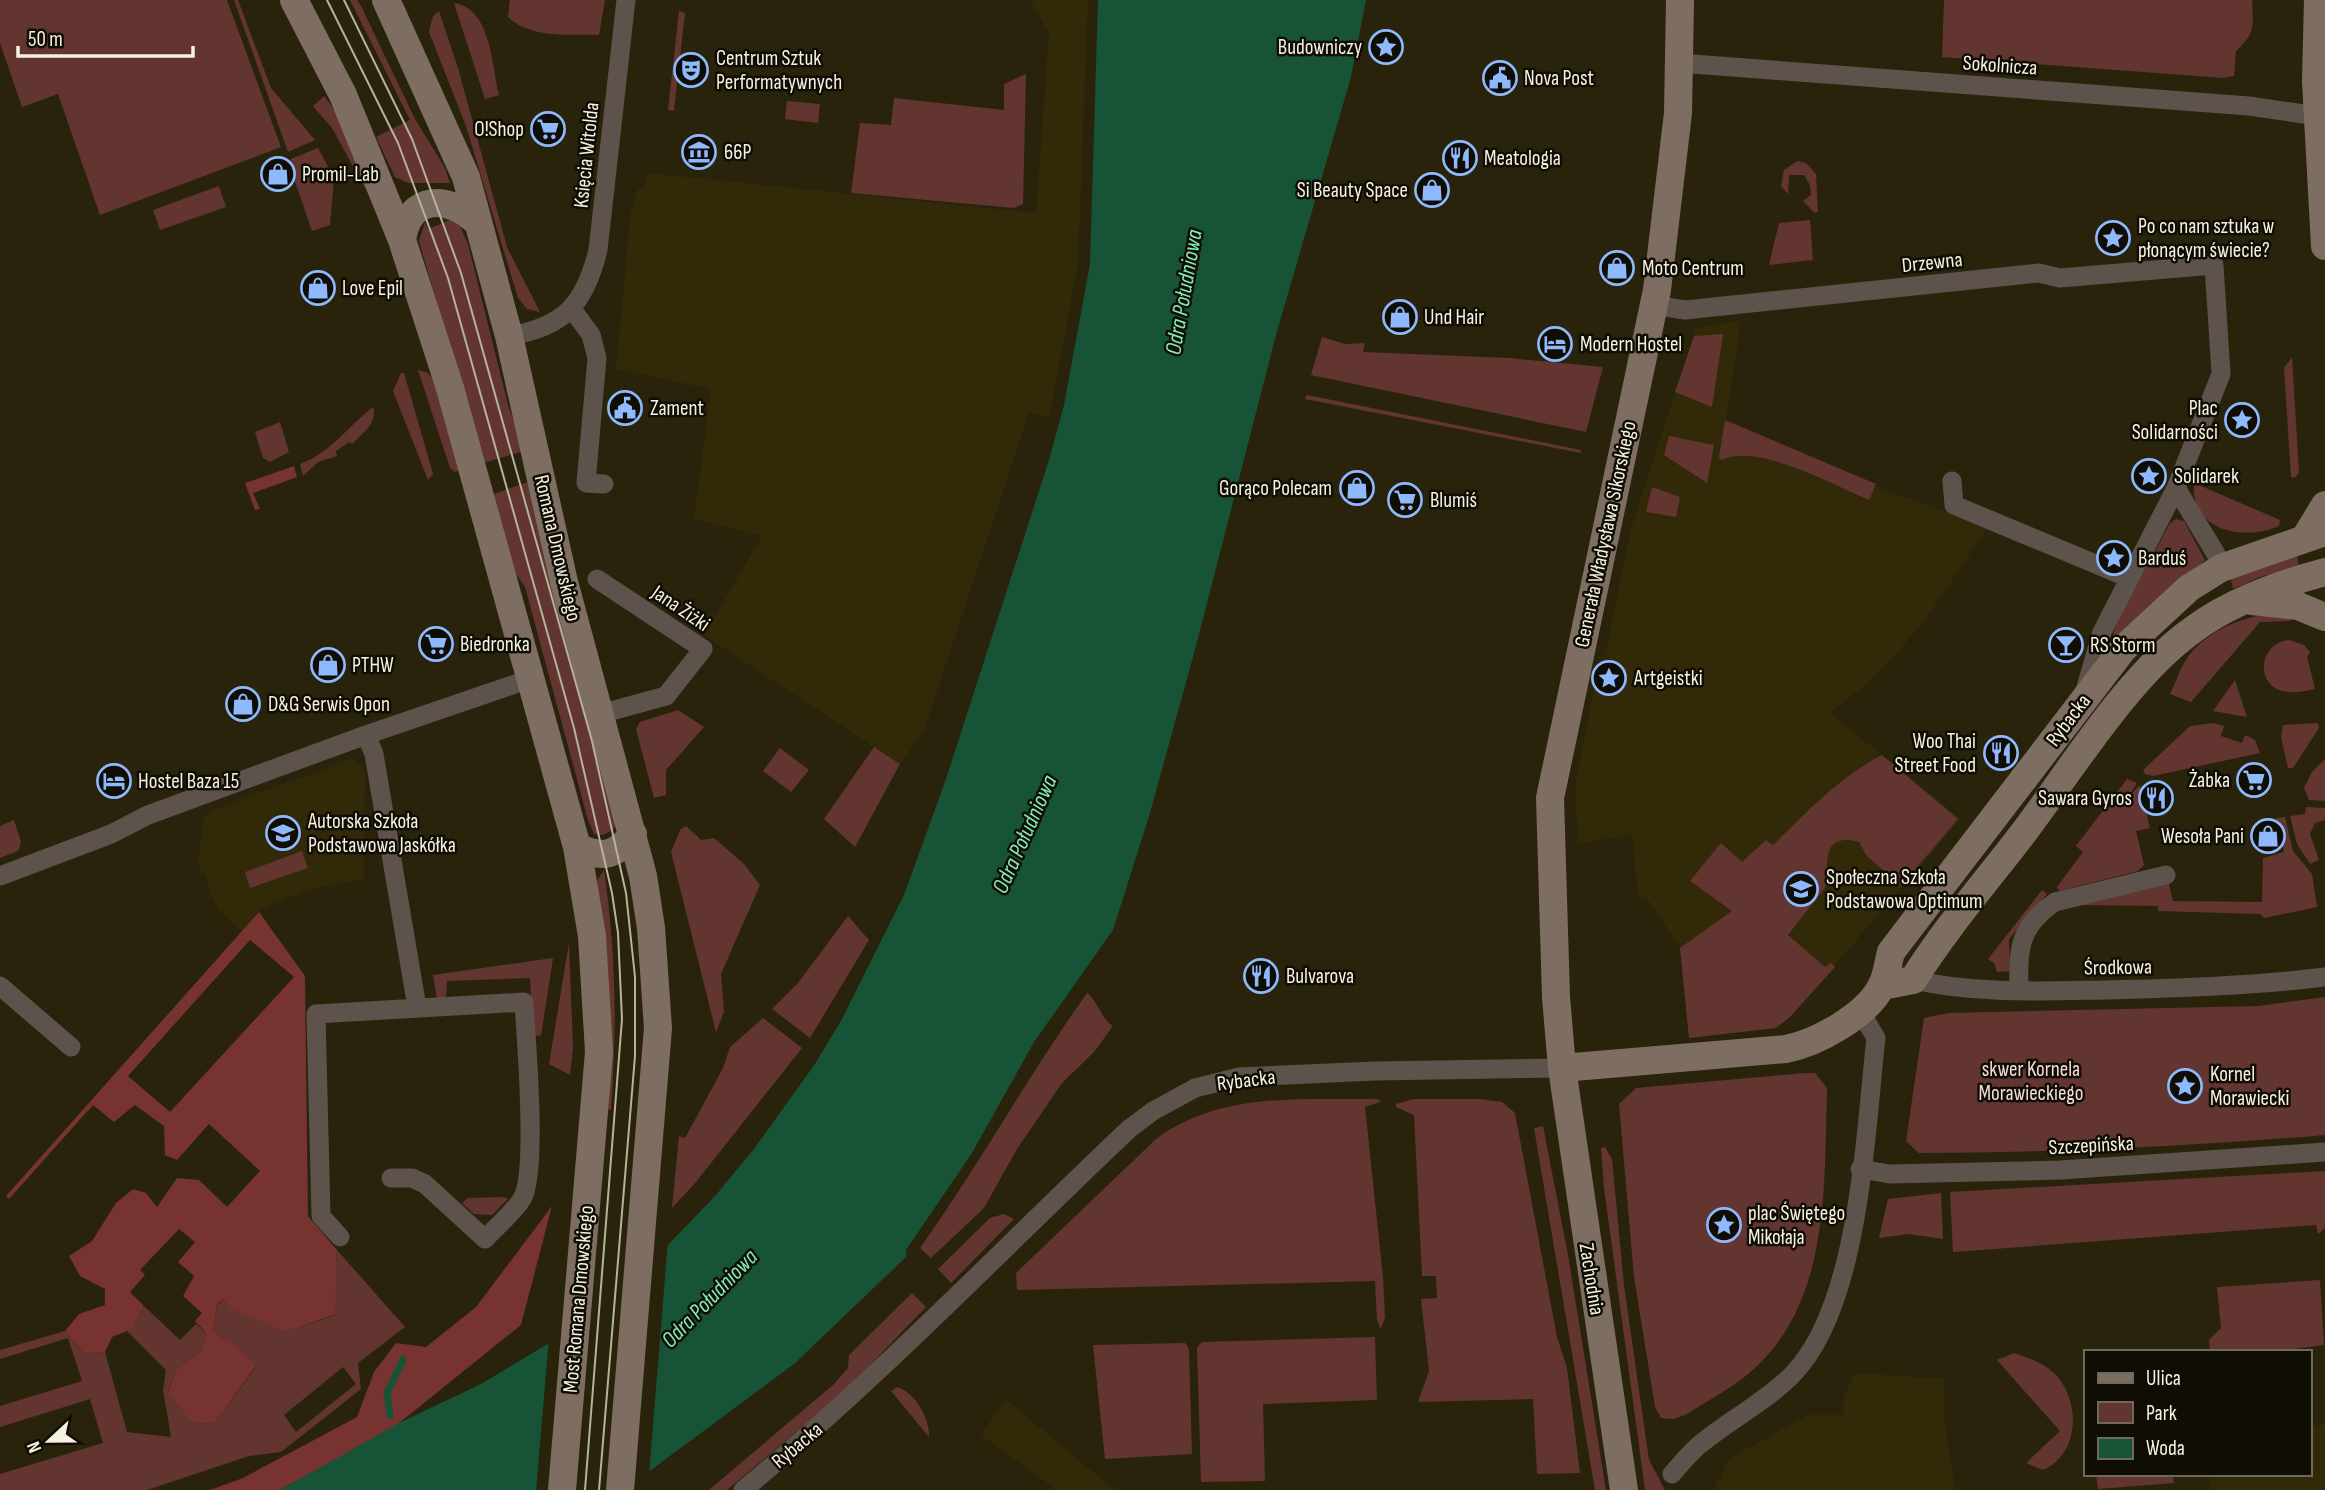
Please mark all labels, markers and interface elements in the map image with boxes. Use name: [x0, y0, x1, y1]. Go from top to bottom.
scale bar: [18, 14, 192, 58]
text: 50 m: [28, 27, 63, 52]
place icon: Budowniczy: [1367, 28, 1405, 66]
place label: Budowniczy: [1278, 35, 1362, 60]
place label: Centrum Sztuk Performatywnych: [716, 46, 842, 95]
street label: Sokolnicza: [1962, 50, 2038, 81]
theatre icon: Centrum Sztuk Performatywnych: [672, 51, 710, 89]
public building icon: Nova Post: [1481, 59, 1519, 97]
place label: Nova Post: [1524, 66, 1594, 91]
street label: Księcia Witolda: [569, 101, 604, 209]
supermarket icon: O!Shop: [529, 110, 567, 148]
place label: O!Shop: [474, 117, 524, 142]
museum icon: 66P: [680, 133, 718, 171]
restaurant icon: Meatologia: [1441, 139, 1479, 177]
place label: 66P: [724, 140, 751, 165]
place label: Meatologia: [1484, 146, 1561, 171]
shop icon: Promil-Lab: [259, 155, 297, 193]
place label: Promil-Lab: [302, 162, 379, 187]
shop icon: Si Beauty Space: [1413, 171, 1451, 209]
place label: Si Beauty Space: [1297, 178, 1408, 203]
place label: Po co nam sztuka w płonącym świecie?: [2138, 214, 2275, 263]
place icon: Po co nam sztuka w płonącym świecie?: [2094, 219, 2132, 257]
water label: Odra Południowa: [1159, 227, 1209, 357]
street label: Drzewna: [1900, 247, 1964, 278]
shop icon: Moto Centrum: [1598, 249, 1636, 287]
place label: Moto Centrum: [1642, 256, 1744, 281]
shop icon: Love Epil: [299, 269, 337, 307]
place label: Love Epil: [342, 276, 403, 301]
shop icon: Und Hair: [1381, 298, 1419, 336]
place label: Und Hair: [1424, 305, 1484, 330]
hotel icon: Modern Hostel: [1536, 325, 1574, 363]
place label: Modern Hostel: [1580, 332, 1682, 357]
public building icon: Zament: [606, 389, 644, 427]
place label: Zament: [650, 396, 704, 421]
place label: Plac Solidarności: [2132, 396, 2218, 445]
place icon: Plac Solidarności: [2223, 401, 2261, 439]
street label: Generała Władysława Sikorskiego: [1569, 419, 1642, 649]
place icon: Solidarek: [2130, 457, 2168, 495]
place label: Solidarek: [2174, 464, 2239, 489]
shop icon: Gorąco Polecam: [1338, 469, 1376, 507]
street label: Romana Dmowskiego: [529, 473, 586, 624]
place label: Gorąco Polecam: [1219, 476, 1332, 501]
supermarket icon: Blumiś: [1386, 481, 1424, 519]
place label: Blumiś: [1430, 488, 1477, 513]
place icon: Barduś: [2095, 539, 2133, 577]
place label: Barduś: [2138, 546, 2186, 571]
street label: Jana Żiżki: [646, 579, 715, 637]
supermarket icon: Biedronka: [417, 625, 455, 663]
bar icon: RS Storm: [2047, 626, 2085, 664]
place label: Biedronka: [460, 632, 530, 657]
place label: RS Storm: [2090, 633, 2156, 658]
shop icon: PTHW: [309, 646, 347, 684]
place label: PTHW: [352, 653, 394, 678]
place icon: Artgeistki: [1590, 659, 1628, 697]
place label: Artgeistki: [1633, 666, 1703, 691]
shop icon: D&G Serwis Opon: [224, 685, 262, 723]
street label: Rybacka: [2041, 689, 2096, 751]
place label: D&G Serwis Opon: [268, 692, 390, 717]
place label: Woo Thai Street Food: [1894, 729, 1976, 778]
restaurant icon: Woo Thai Street Food: [1982, 734, 2020, 772]
supermarket icon: Żabka: [2235, 761, 2273, 799]
hotel icon: Hostel Baza 15: [95, 762, 133, 800]
place label: Żabka: [2189, 768, 2230, 793]
place label: Hostel Baza 15: [138, 769, 239, 794]
water label: Odra Południowa: [986, 770, 1064, 898]
restaurant icon: Sawara Gyros: [2137, 779, 2175, 817]
place label: Sawara Gyros: [2038, 786, 2132, 811]
place label: Autorska Szkoła Podstawowa Jaskółka: [307, 809, 456, 858]
school or university icon: Autorska Szkoła Podstawowa Jaskółka: [264, 814, 302, 852]
shop icon: Wesoła Pani: [2249, 817, 2287, 855]
place label: Wesoła Pani: [2161, 824, 2244, 849]
place label: Społeczna Szkoła Podstawowa Optimum: [1826, 865, 1983, 914]
school or university icon: Społeczna Szkoła Podstawowa Optimum: [1782, 870, 1820, 908]
street label: Środkowa: [2084, 954, 2152, 981]
restaurant icon: Bulvarova: [1242, 957, 1280, 995]
place label: Bulvarova: [1286, 964, 1354, 989]
park label: skwer Kornela Morawieckiego: [1979, 1057, 2083, 1106]
place label: Kornel Morawiecki: [2210, 1062, 2289, 1111]
street label: Rybacka: [1215, 1065, 1277, 1096]
place icon: Kornel Morawiecki: [2166, 1067, 2204, 1105]
street label: Szczepińska: [2048, 1131, 2134, 1160]
place label: plac Świętego Mikołaja: [1748, 1201, 1845, 1250]
street label: Most Romana Dmowskiego: [558, 1204, 599, 1394]
place icon: plac Świętego Mikołaja: [1705, 1206, 1743, 1244]
street label: Zachodnia: [1573, 1241, 1610, 1317]
water label: Odra Południowa: [656, 1243, 764, 1354]
legend: [2084, 1350, 2311, 1476]
text: Ulica: [2146, 1366, 2181, 1391]
text: Park: [2146, 1401, 2177, 1426]
north arrow: [14, 1406, 84, 1476]
street label: Rybacka: [767, 1417, 828, 1474]
text: Woda: [2146, 1436, 2185, 1461]
text: N: [22, 1438, 47, 1456]

